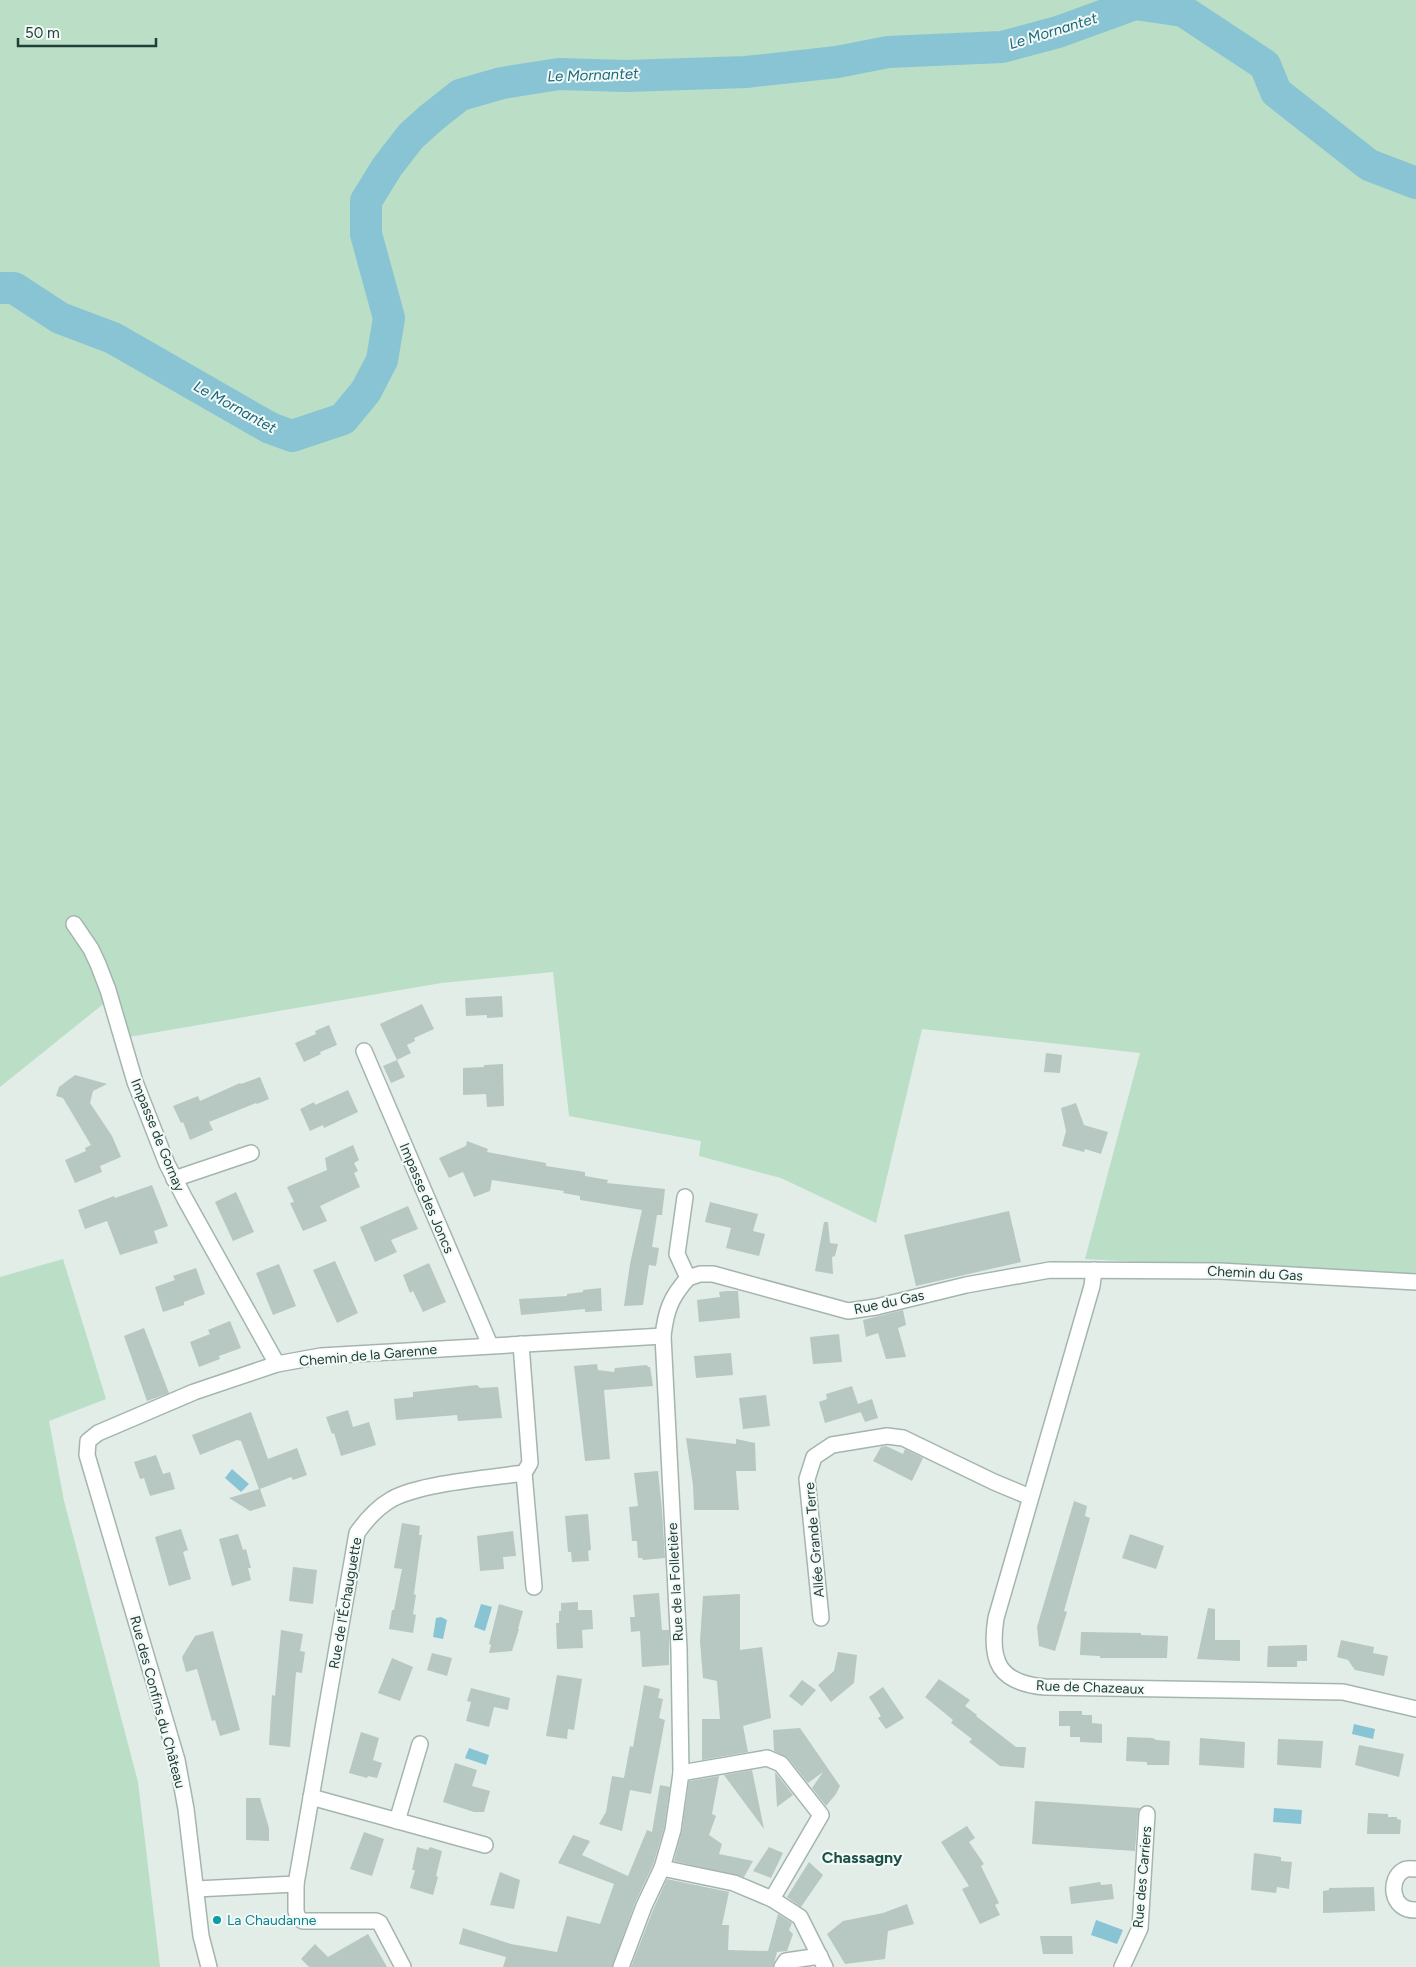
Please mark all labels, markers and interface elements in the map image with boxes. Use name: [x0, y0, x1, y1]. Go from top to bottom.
water label: Le Mornantet: [1007, 9, 1100, 53]
scale bar: [18, 15, 155, 47]
text: 50 m: [25, 24, 60, 42]
water label: Le Mornantet: [547, 64, 639, 86]
water label: Le Mornantet: [191, 377, 280, 437]
street label: Impasse de Gornay: [127, 1076, 188, 1195]
street label: Impasse des Joncs: [396, 1140, 457, 1256]
street label: Chemin du Gas: [1207, 1263, 1303, 1284]
street label: Rue du Gas: [852, 1287, 926, 1318]
street label: Chemin de la Garenne: [298, 1341, 438, 1370]
street label: Allée Grande Terre: [801, 1481, 828, 1598]
street label: Rue de la Folletière: [664, 1522, 687, 1642]
street label: Rue de l'Échauguette: [326, 1536, 366, 1670]
street label: Rue des Confins du Château: [126, 1614, 189, 1790]
street label: Rue de Chazeaux: [1036, 1677, 1145, 1698]
street label: Rue des Carriers: [1130, 1825, 1155, 1929]
district label: Chassagny: [822, 1848, 903, 1867]
place label: La Chaudanne: [227, 1912, 317, 1929]
marker: La Chaudanne: [211, 1914, 223, 1926]

